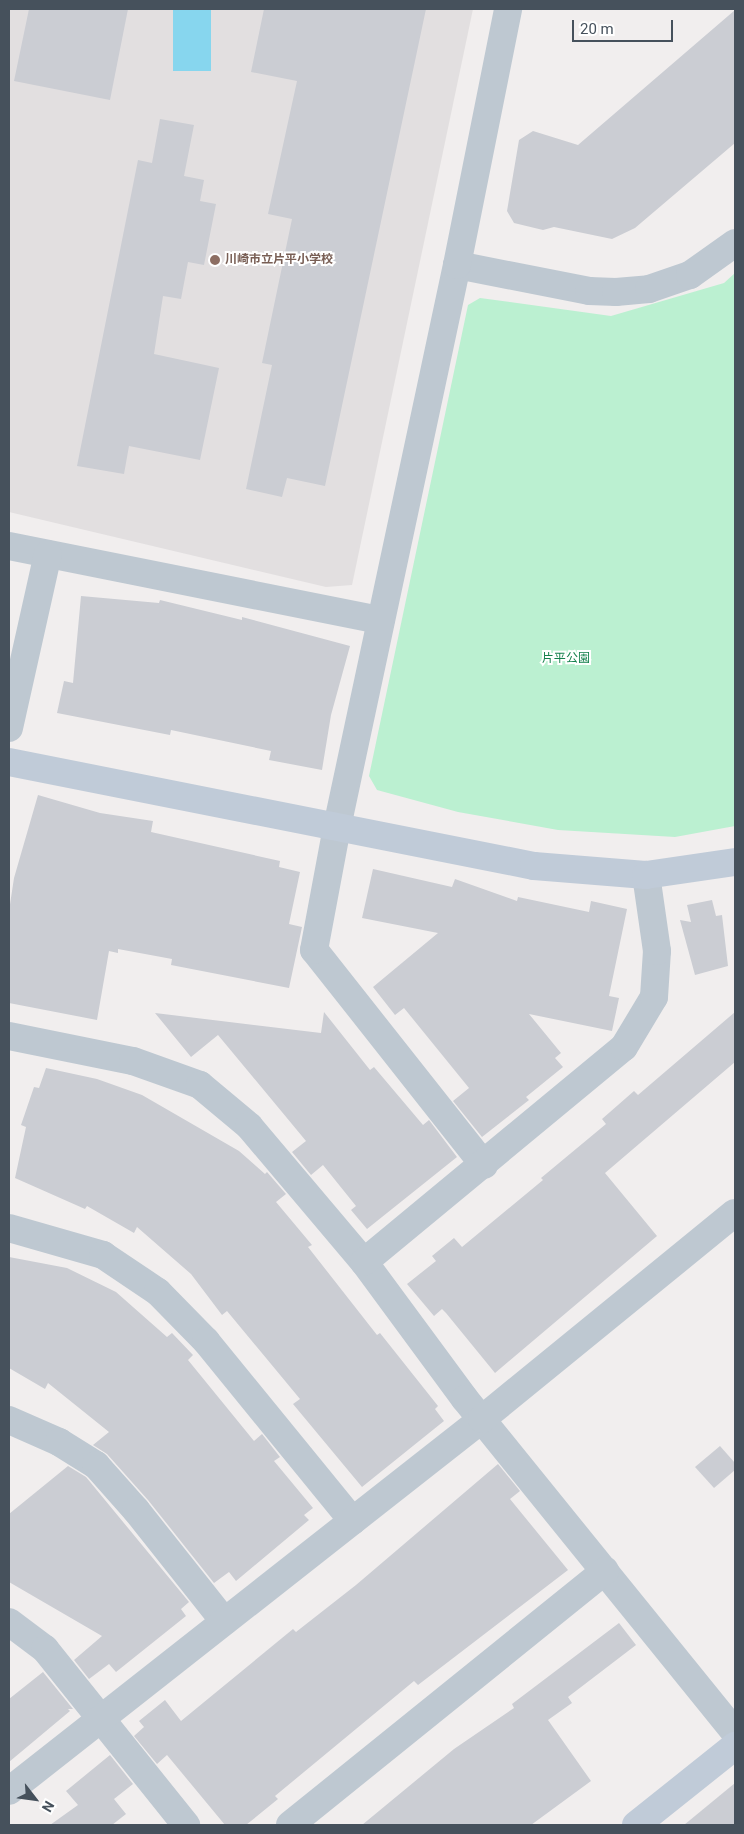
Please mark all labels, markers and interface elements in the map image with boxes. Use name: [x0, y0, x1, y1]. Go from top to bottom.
scale bar: [574, 10, 675, 42]
text: 20 m: [580, 20, 614, 38]
place label: 川崎市立片平小学校: [225, 253, 333, 267]
marker: 川崎市立片平小学校: [209, 254, 221, 266]
park label: 片平公園: [542, 652, 590, 666]
north arrow: [10, 1774, 60, 1824]
text: N: [39, 1798, 57, 1815]

